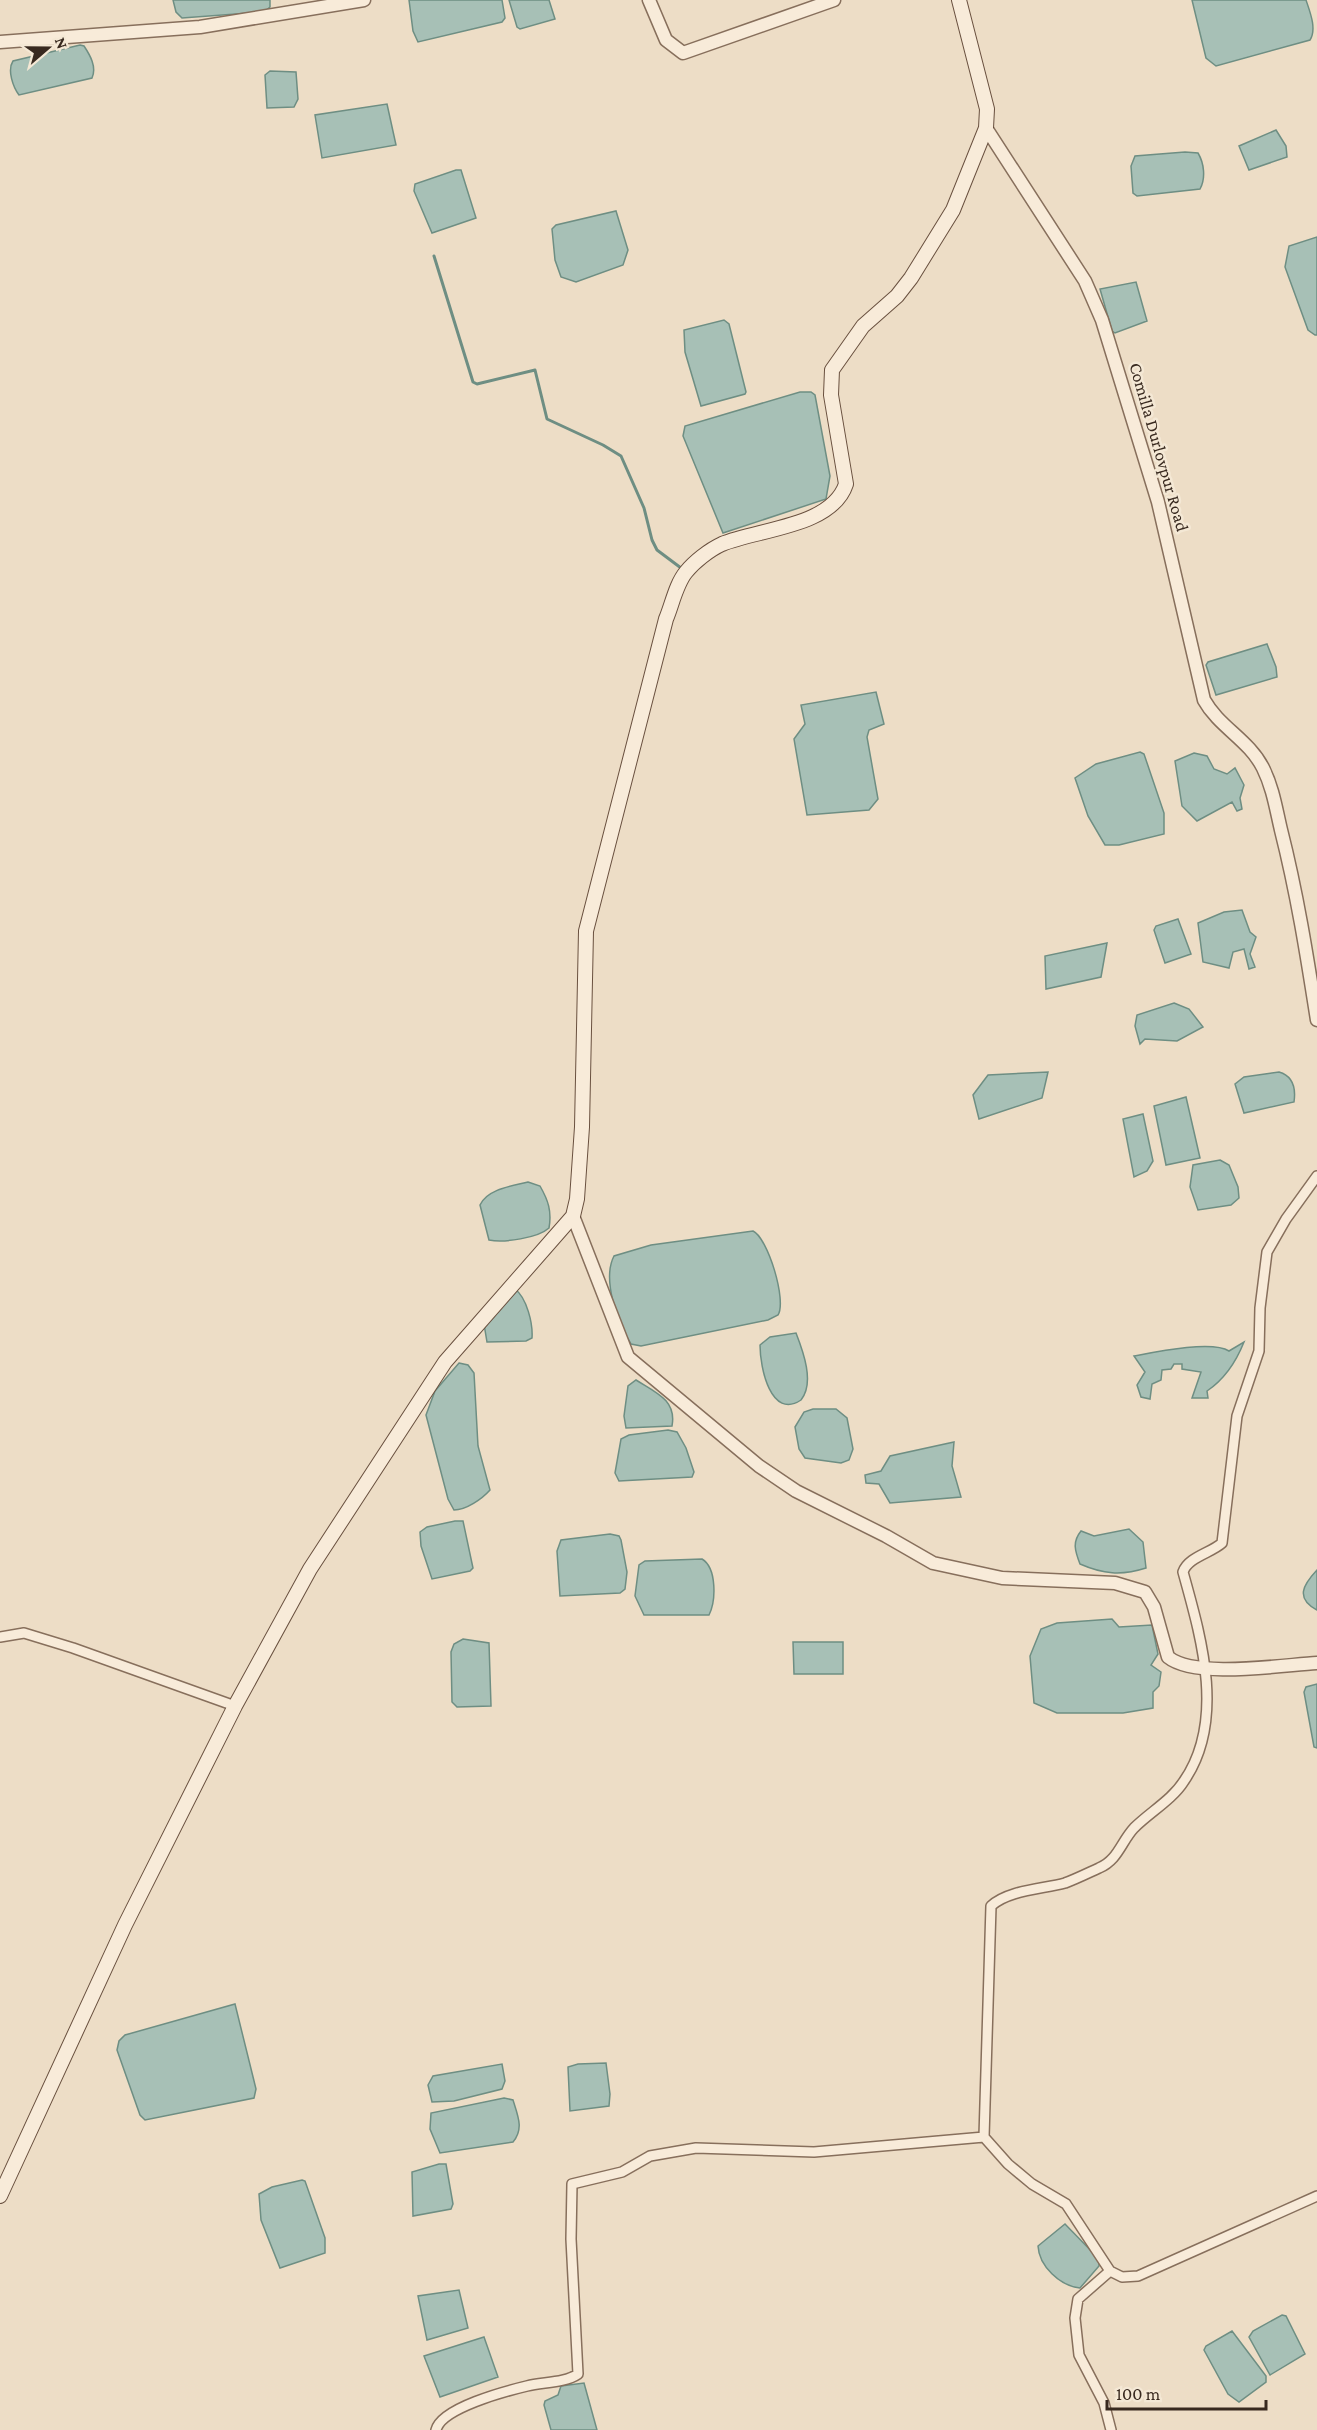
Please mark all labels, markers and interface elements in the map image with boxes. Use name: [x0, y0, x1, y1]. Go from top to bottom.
north arrow: [18, 18, 78, 78]
text: N: [52, 35, 72, 51]
street label: Comilla Durlovpur Road: [1125, 360, 1193, 534]
scale bar: [1107, 2373, 1266, 2411]
text: 100 m: [1116, 2384, 1161, 2404]

